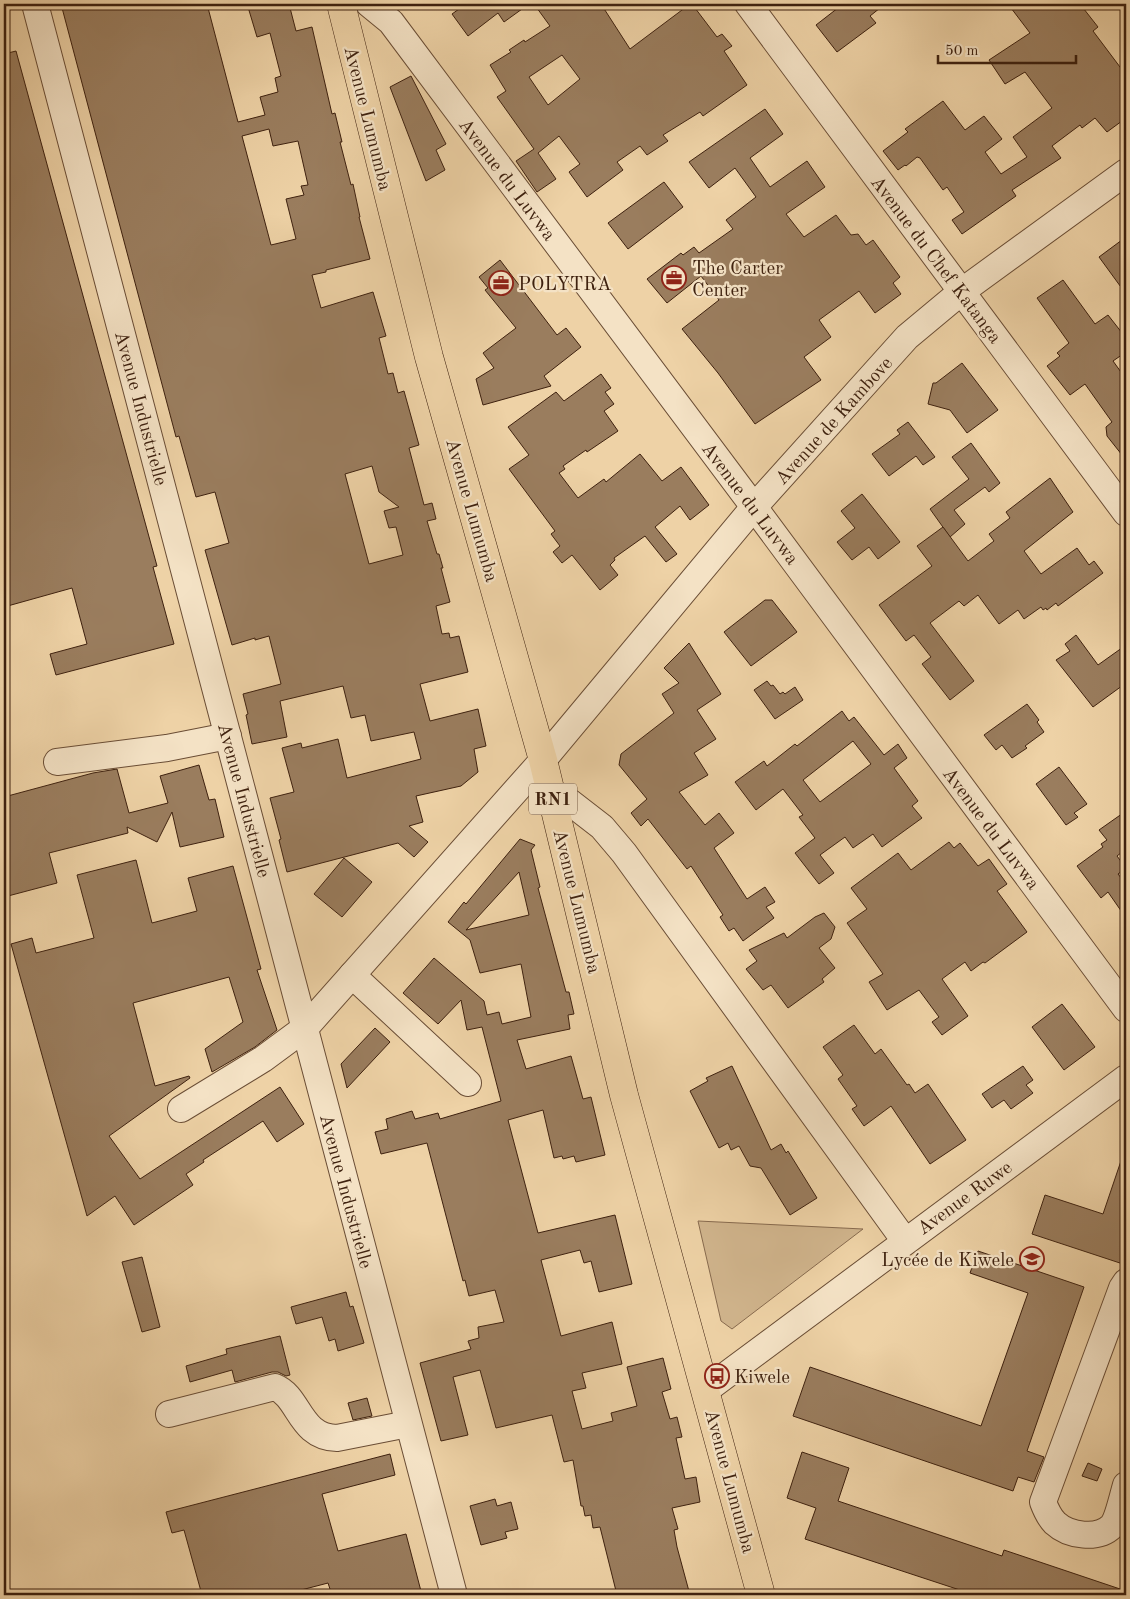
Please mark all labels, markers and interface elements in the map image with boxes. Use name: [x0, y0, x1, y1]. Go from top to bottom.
scale bar: [938, 32, 1075, 64]
text: 50 m: [945, 44, 979, 59]
street label: Avenue Lumumba: [339, 45, 394, 193]
street label: Avenue du Luvwa: [454, 116, 558, 246]
street label: Avenue du Chef Katanga: [866, 173, 1004, 348]
place label: The Carter Center: [692, 260, 783, 301]
office icon: The Carter Center: [661, 265, 687, 291]
office icon: POLYTRA: [488, 270, 514, 296]
place label: POLYTRA: [518, 276, 612, 295]
street label: Avenue Industrielle: [110, 329, 169, 488]
street label: Avenue de Kambove: [773, 354, 897, 489]
street label: Avenue Lumumba: [441, 437, 500, 585]
street label: Avenue du Luvwa: [697, 440, 801, 570]
street label: Avenue Industrielle: [213, 721, 272, 880]
street label: Avenue du Luvwa: [938, 765, 1042, 895]
road number: RN1: [529, 784, 577, 814]
street label: Avenue Lumumba: [548, 828, 603, 976]
street label: Avenue Industrielle: [315, 1112, 374, 1271]
street label: Avenue Ruwe: [915, 1158, 1016, 1240]
school or university icon: Lycée de Kiwele: [1019, 1246, 1045, 1272]
place label: Lycée de Kiwele: [881, 1252, 1014, 1271]
bus stop icon: Kiwele: [704, 1363, 730, 1389]
place label: Kiwele: [734, 1369, 790, 1388]
street label: Avenue Lumumba: [700, 1408, 757, 1556]

